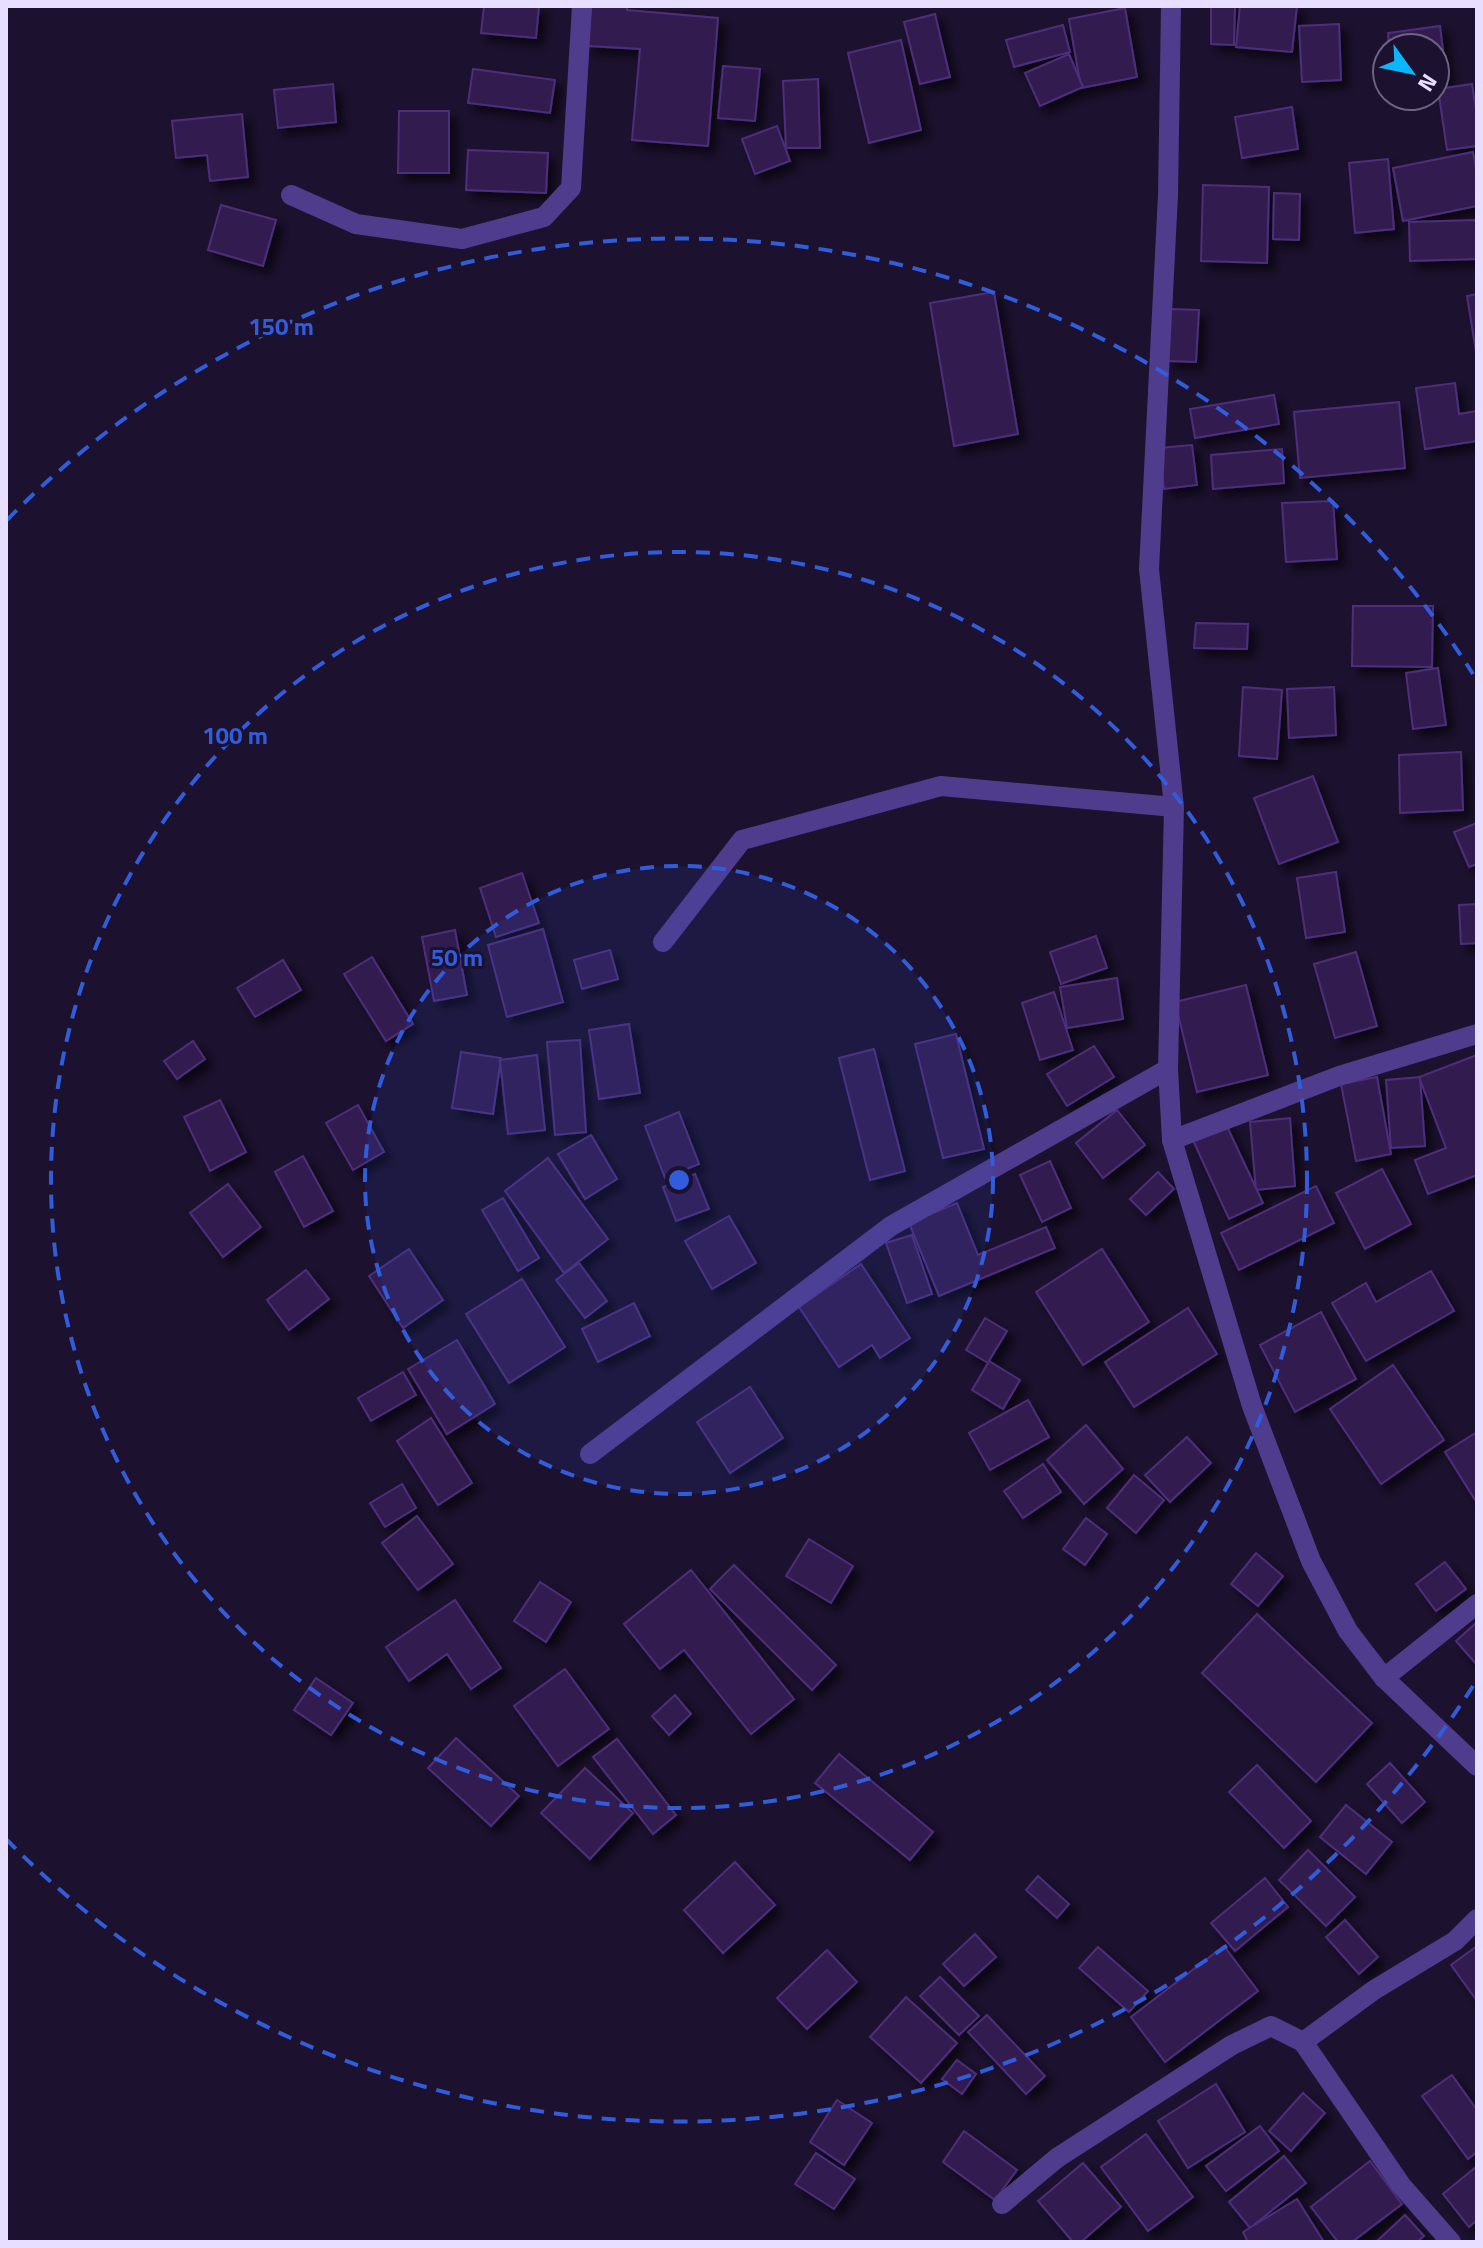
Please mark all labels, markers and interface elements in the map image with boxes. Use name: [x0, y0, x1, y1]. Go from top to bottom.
north arrow: [1371, 32, 1451, 112]
text: N: [1409, 67, 1446, 99]
text: 150 m: [248, 308, 314, 344]
text: 100 m: [202, 717, 268, 753]
text: 50 m: [431, 939, 483, 975]
centre of rings: [665, 1166, 693, 1194]

